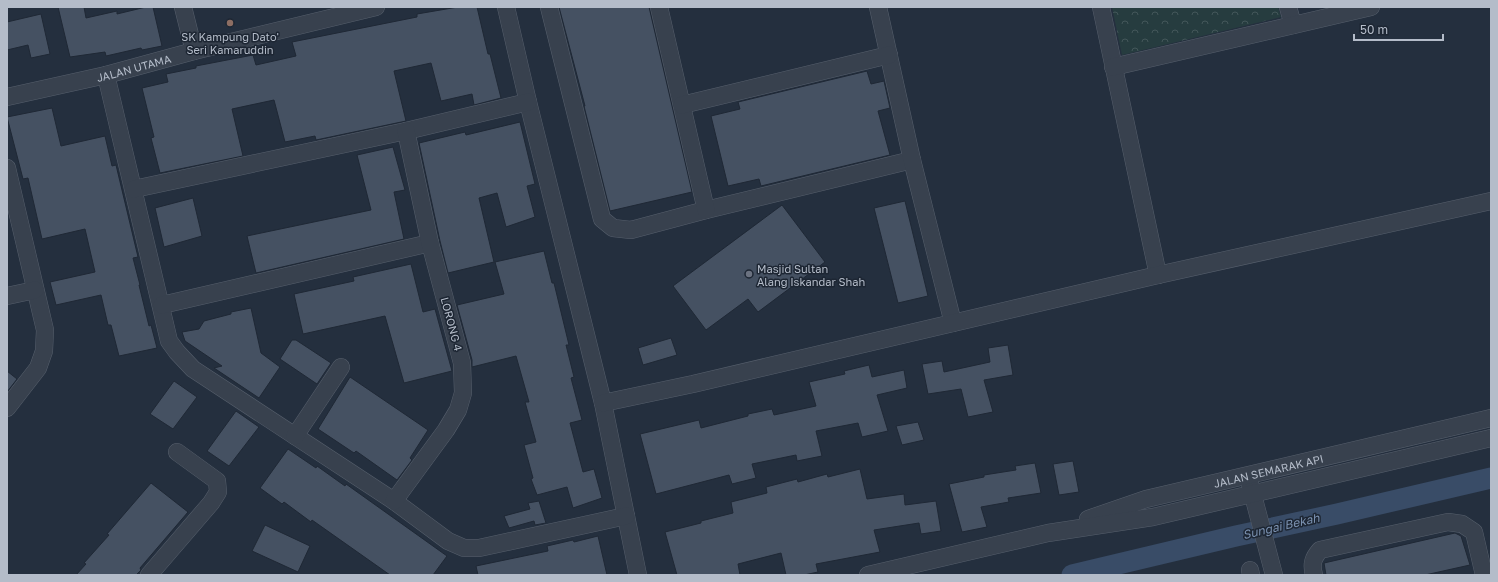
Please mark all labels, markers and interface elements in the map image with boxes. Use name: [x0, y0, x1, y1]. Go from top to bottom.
scale bar: [1354, 16, 1443, 42]
marker: SK Kampung Dato' Seri Kamaruddin: [225, 18, 235, 28]
text: 50 m: [1360, 22, 1388, 37]
place label: SK Kampung Dato' Seri Kamaruddin: [181, 30, 279, 56]
street label: JALAN UTAMA: [95, 51, 173, 83]
place label: Masjid Sultan Alang Iskandar Shah: [757, 262, 865, 288]
marker: Masjid Sultan Alang Iskandar Shah: [744, 269, 754, 279]
street label: LORONG 4: [439, 296, 465, 353]
street label: JALAN SEMARAK API: [1212, 451, 1324, 489]
water label: Sungai Bekah: [1241, 510, 1322, 542]

